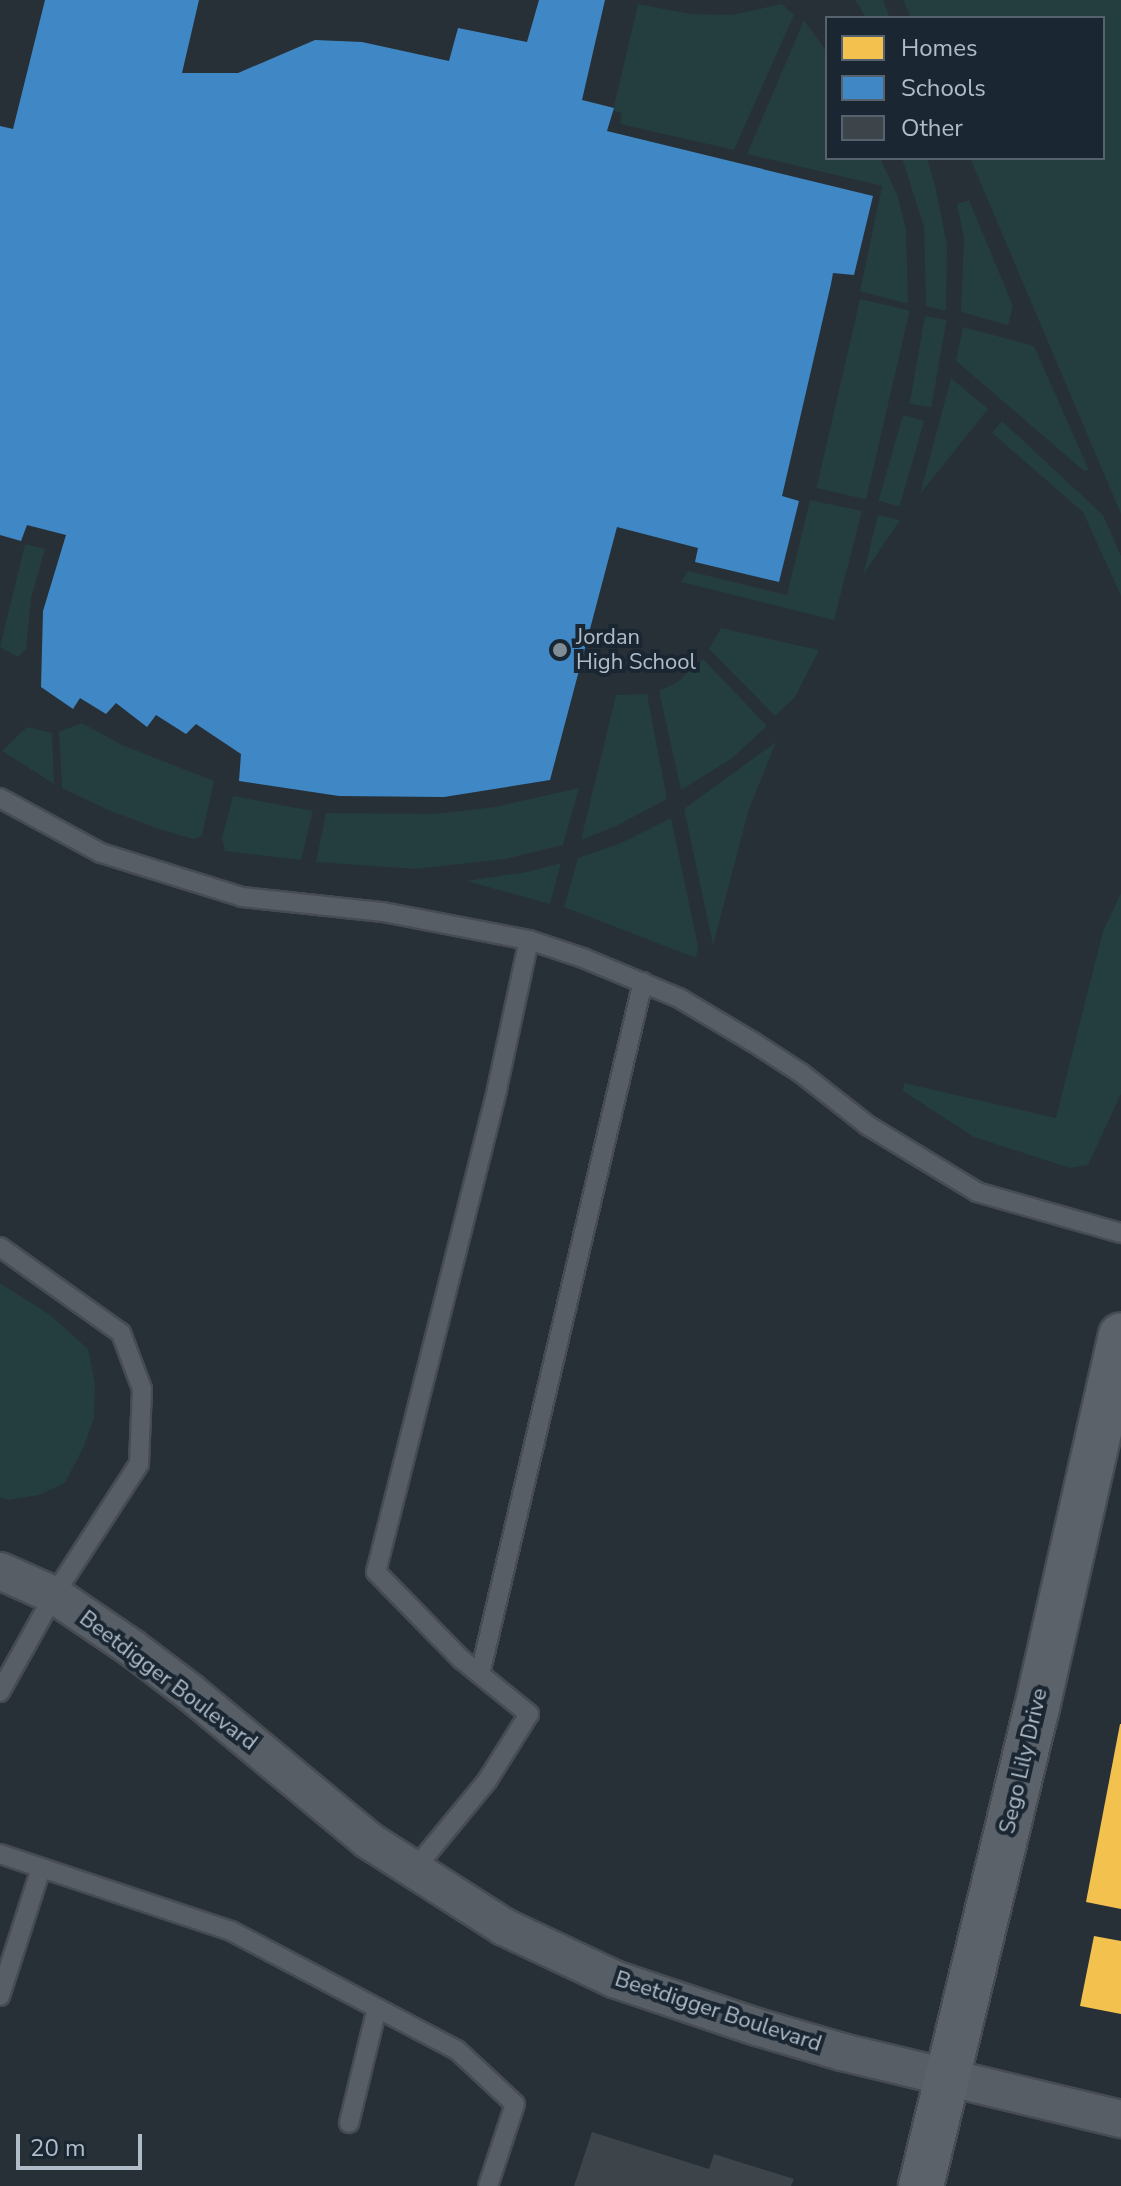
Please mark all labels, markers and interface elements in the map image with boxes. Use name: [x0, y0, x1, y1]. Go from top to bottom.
legend: [825, 16, 1105, 160]
text: Homes: [901, 32, 977, 64]
text: Schools: [901, 72, 986, 104]
text: Other: [901, 112, 963, 144]
place label: Jordan High School: [576, 624, 696, 676]
marker: Jordan High School: [551, 641, 569, 659]
street label: Beetdigger Boulevard: [74, 1606, 262, 1756]
street label: Sego Lily Drive: [994, 1686, 1054, 1836]
street label: Beetdigger Boulevard: [611, 1966, 825, 2058]
scale bar: [20, 2118, 146, 2168]
text: 20 m: [30, 2132, 86, 2164]

